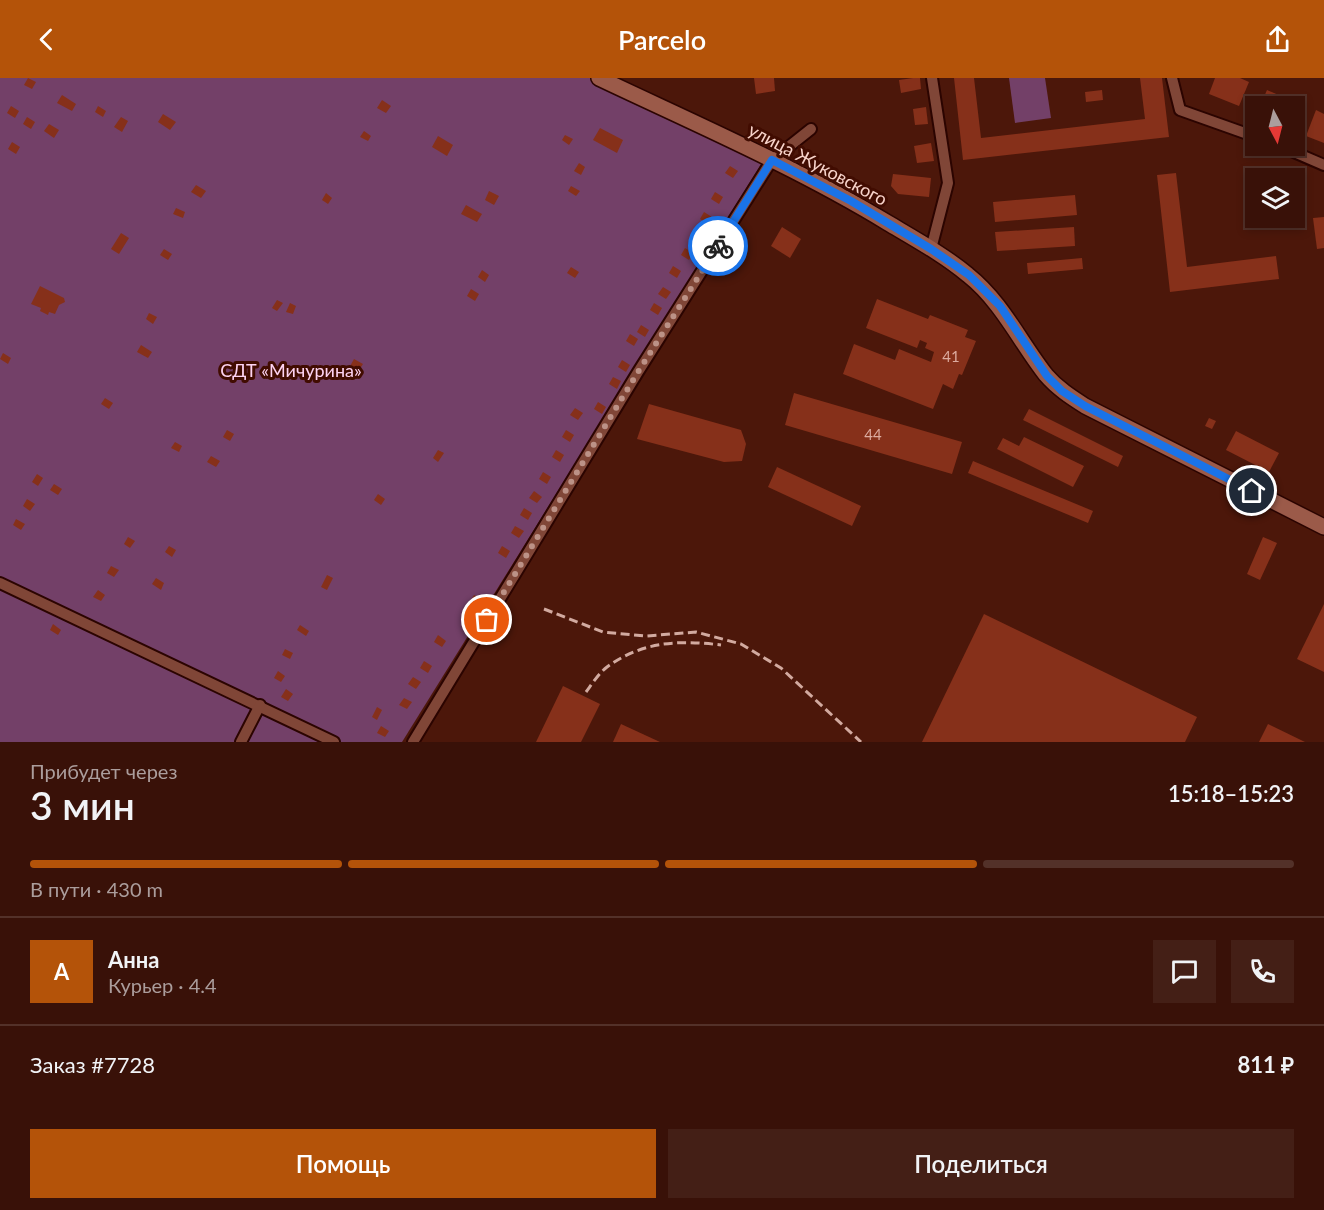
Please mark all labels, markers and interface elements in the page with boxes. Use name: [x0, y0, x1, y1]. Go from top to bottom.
icon: back: [30, 23, 63, 56]
text: Parcelo: [618, 23, 706, 56]
icon: share: [1261, 23, 1294, 56]
north arrow: [1245, 96, 1305, 156]
map controls: [1245, 96, 1305, 228]
street label: улица Жуковского: [745, 118, 891, 210]
button: layers: [1245, 168, 1305, 228]
courier: [688, 216, 748, 276]
icon: bike: [702, 230, 735, 263]
house number: 41: [942, 347, 960, 365]
park label: СДТ «Мичурина»: [220, 359, 362, 381]
house number: 44: [864, 425, 882, 443]
pin: [1226, 465, 1277, 516]
icon: home: [1235, 474, 1268, 507]
pin: [461, 594, 512, 645]
icon: bag: [470, 603, 503, 636]
text: Прибудет через: [30, 759, 177, 783]
text: 15:18–15:23: [1168, 780, 1294, 807]
text: 3 мин: [30, 782, 135, 828]
text: В пути · 430 m: [30, 877, 163, 901]
button: chat: [1153, 940, 1216, 1003]
button: phone: [1231, 940, 1294, 1003]
text: Анна: [108, 946, 159, 973]
text: А: [54, 958, 69, 985]
text: Курьер · 4.4: [108, 973, 217, 997]
text: Заказ #7728: [30, 1051, 155, 1078]
text: 811 ₽: [1238, 1051, 1294, 1078]
button: Помощь: [30, 1129, 656, 1198]
button: Поделиться: [668, 1129, 1294, 1198]

